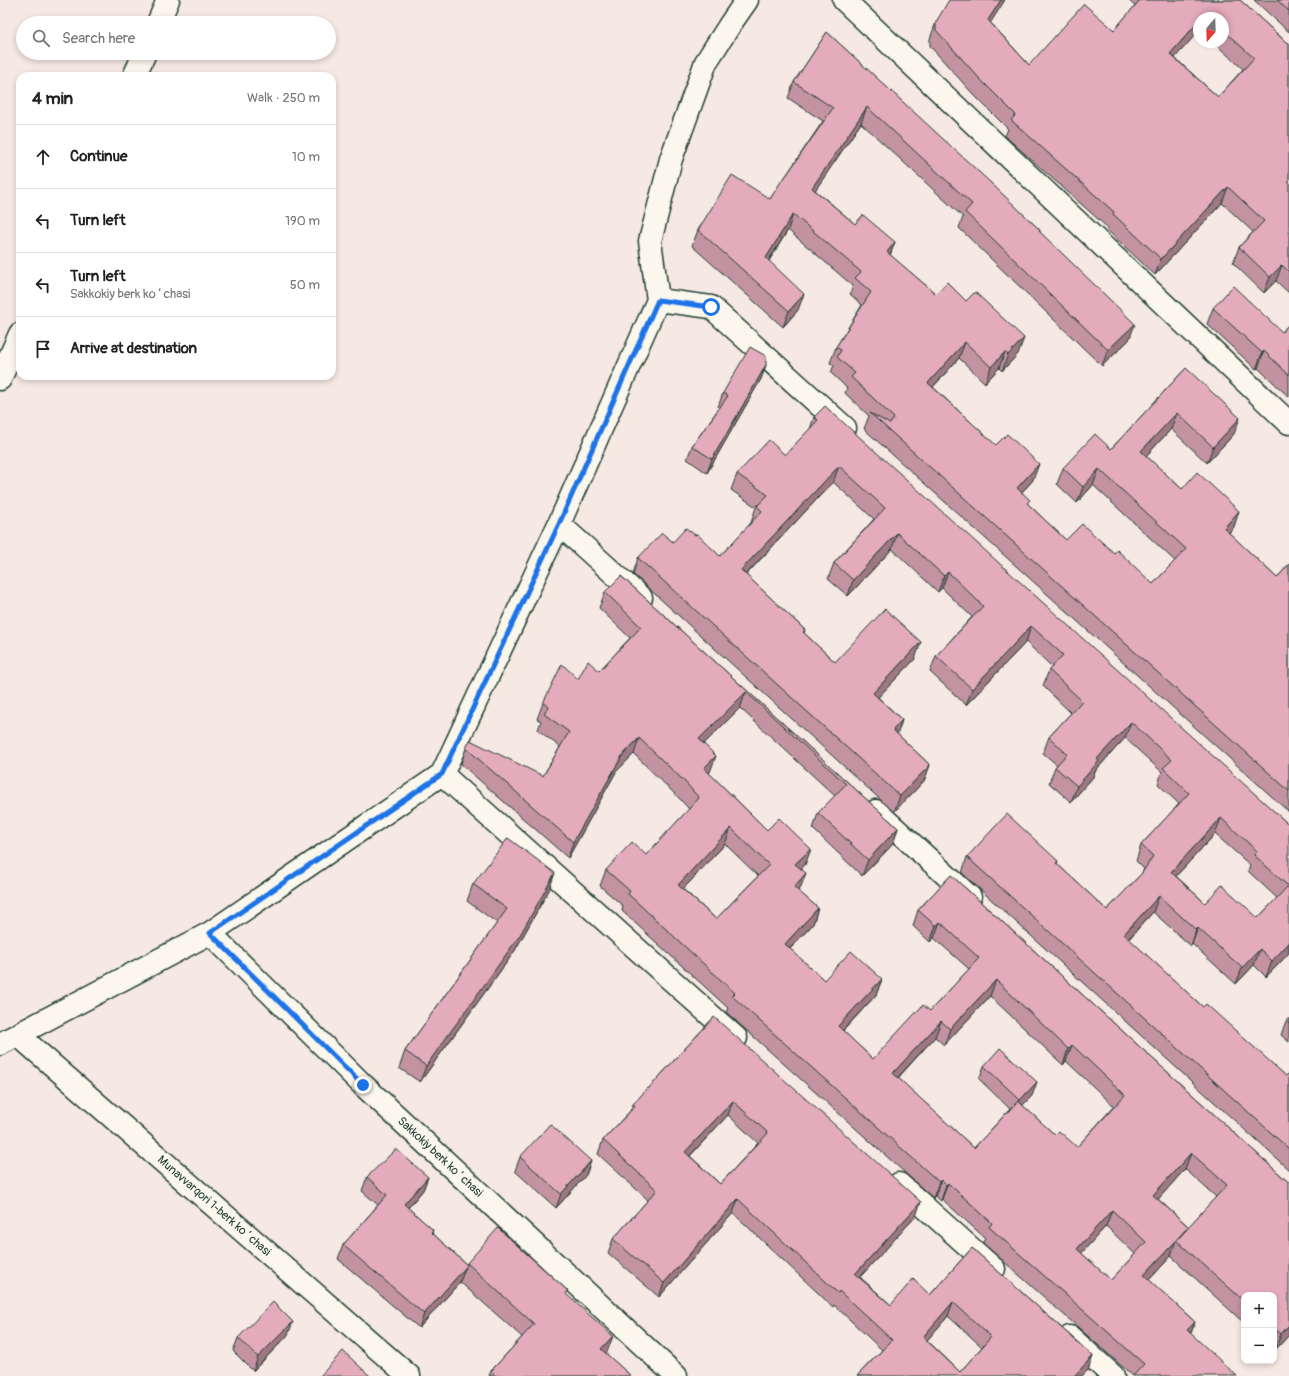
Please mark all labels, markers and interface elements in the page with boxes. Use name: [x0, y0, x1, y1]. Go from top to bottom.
north arrow: [1193, 12, 1229, 48]
search box: [16, 16, 336, 60]
icon: search: [30, 27, 52, 49]
text: Search here: [62, 29, 135, 48]
text: 4 min: [32, 88, 73, 109]
text: Walk · 250 m: [247, 90, 320, 106]
icon: ahead: [32, 146, 54, 168]
text: Continue: [70, 147, 128, 166]
text: 10 m: [292, 149, 320, 165]
icon: left: [32, 210, 54, 232]
text: Turn left: [70, 211, 126, 230]
text: 190 m: [285, 213, 320, 229]
text: Turn left: [70, 267, 126, 286]
icon: left: [32, 274, 54, 296]
text: 50 m: [290, 277, 320, 293]
text: Sakkokiy berk koʻchasi: [70, 286, 190, 302]
route start: [702, 298, 720, 316]
icon: arrive: [32, 338, 54, 360]
text: Arrive at destination: [70, 339, 197, 358]
route end: [354, 1076, 372, 1094]
street label: Sakkokiy berk koʻchasi: [394, 1114, 486, 1200]
street label: Munavvarqori 1-berk koʻchasi: [154, 1153, 274, 1259]
map controls: [1241, 1292, 1277, 1364]
button: +: [1241, 1292, 1277, 1328]
button: −: [1241, 1328, 1277, 1364]

